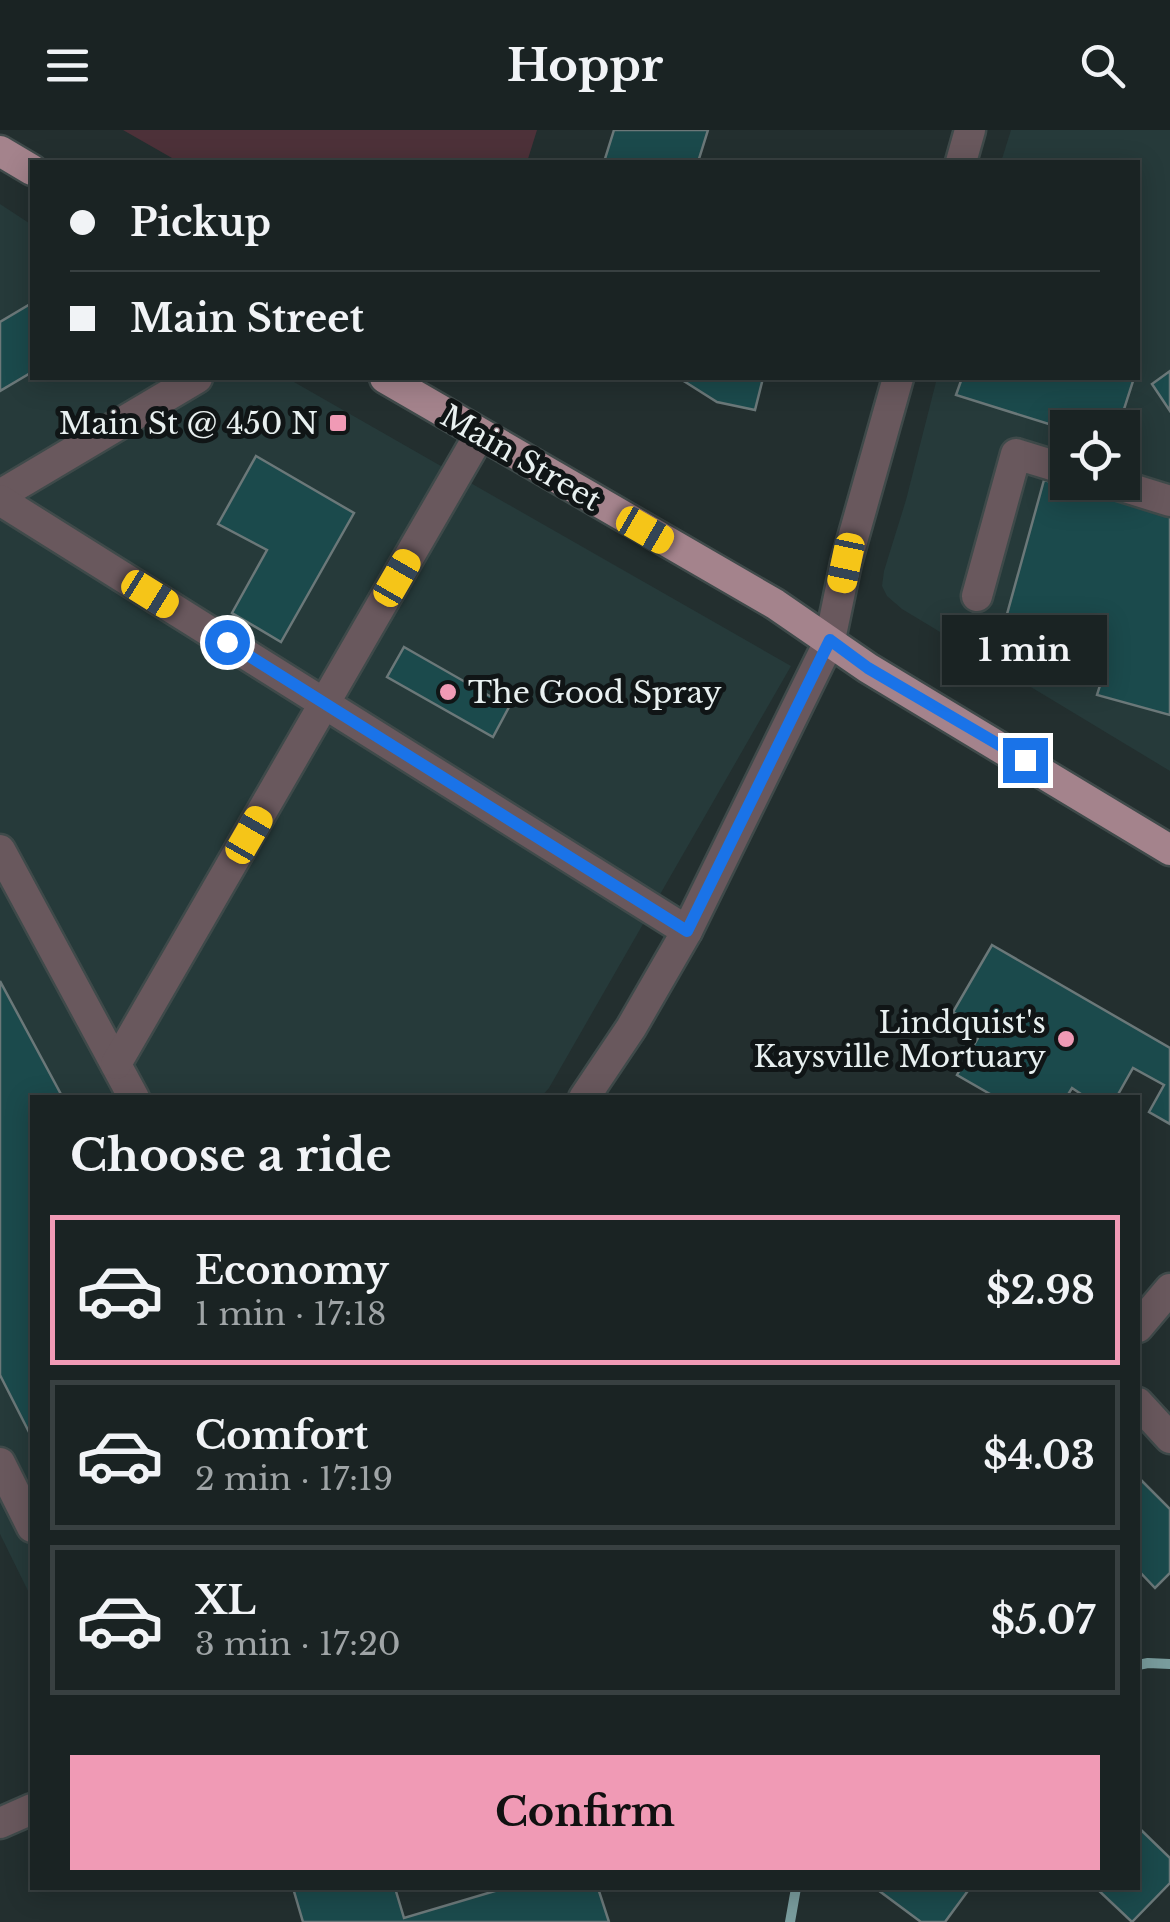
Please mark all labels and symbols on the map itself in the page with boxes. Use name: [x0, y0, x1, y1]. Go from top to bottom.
street label: Main Street: [434, 397, 608, 519]
place label: Main St @ 450 N: [59, 405, 318, 442]
marker: Main St @ 450 N: [327, 412, 349, 434]
car: [612, 502, 678, 558]
car: [825, 531, 867, 595]
car: [369, 545, 425, 611]
car: [117, 565, 183, 623]
callout: 1 min: [942, 615, 1108, 685]
route start: [205, 620, 250, 665]
place label: The Good Spray: [468, 674, 722, 711]
marker: The Good Spray: [437, 681, 459, 703]
route end: [1003, 738, 1048, 783]
car: [221, 802, 277, 868]
place label: Lindquist's Kaysville Mortuary: [753, 1004, 1046, 1075]
marker: Lindquist's Kaysville Mortuary: [1055, 1028, 1077, 1050]

